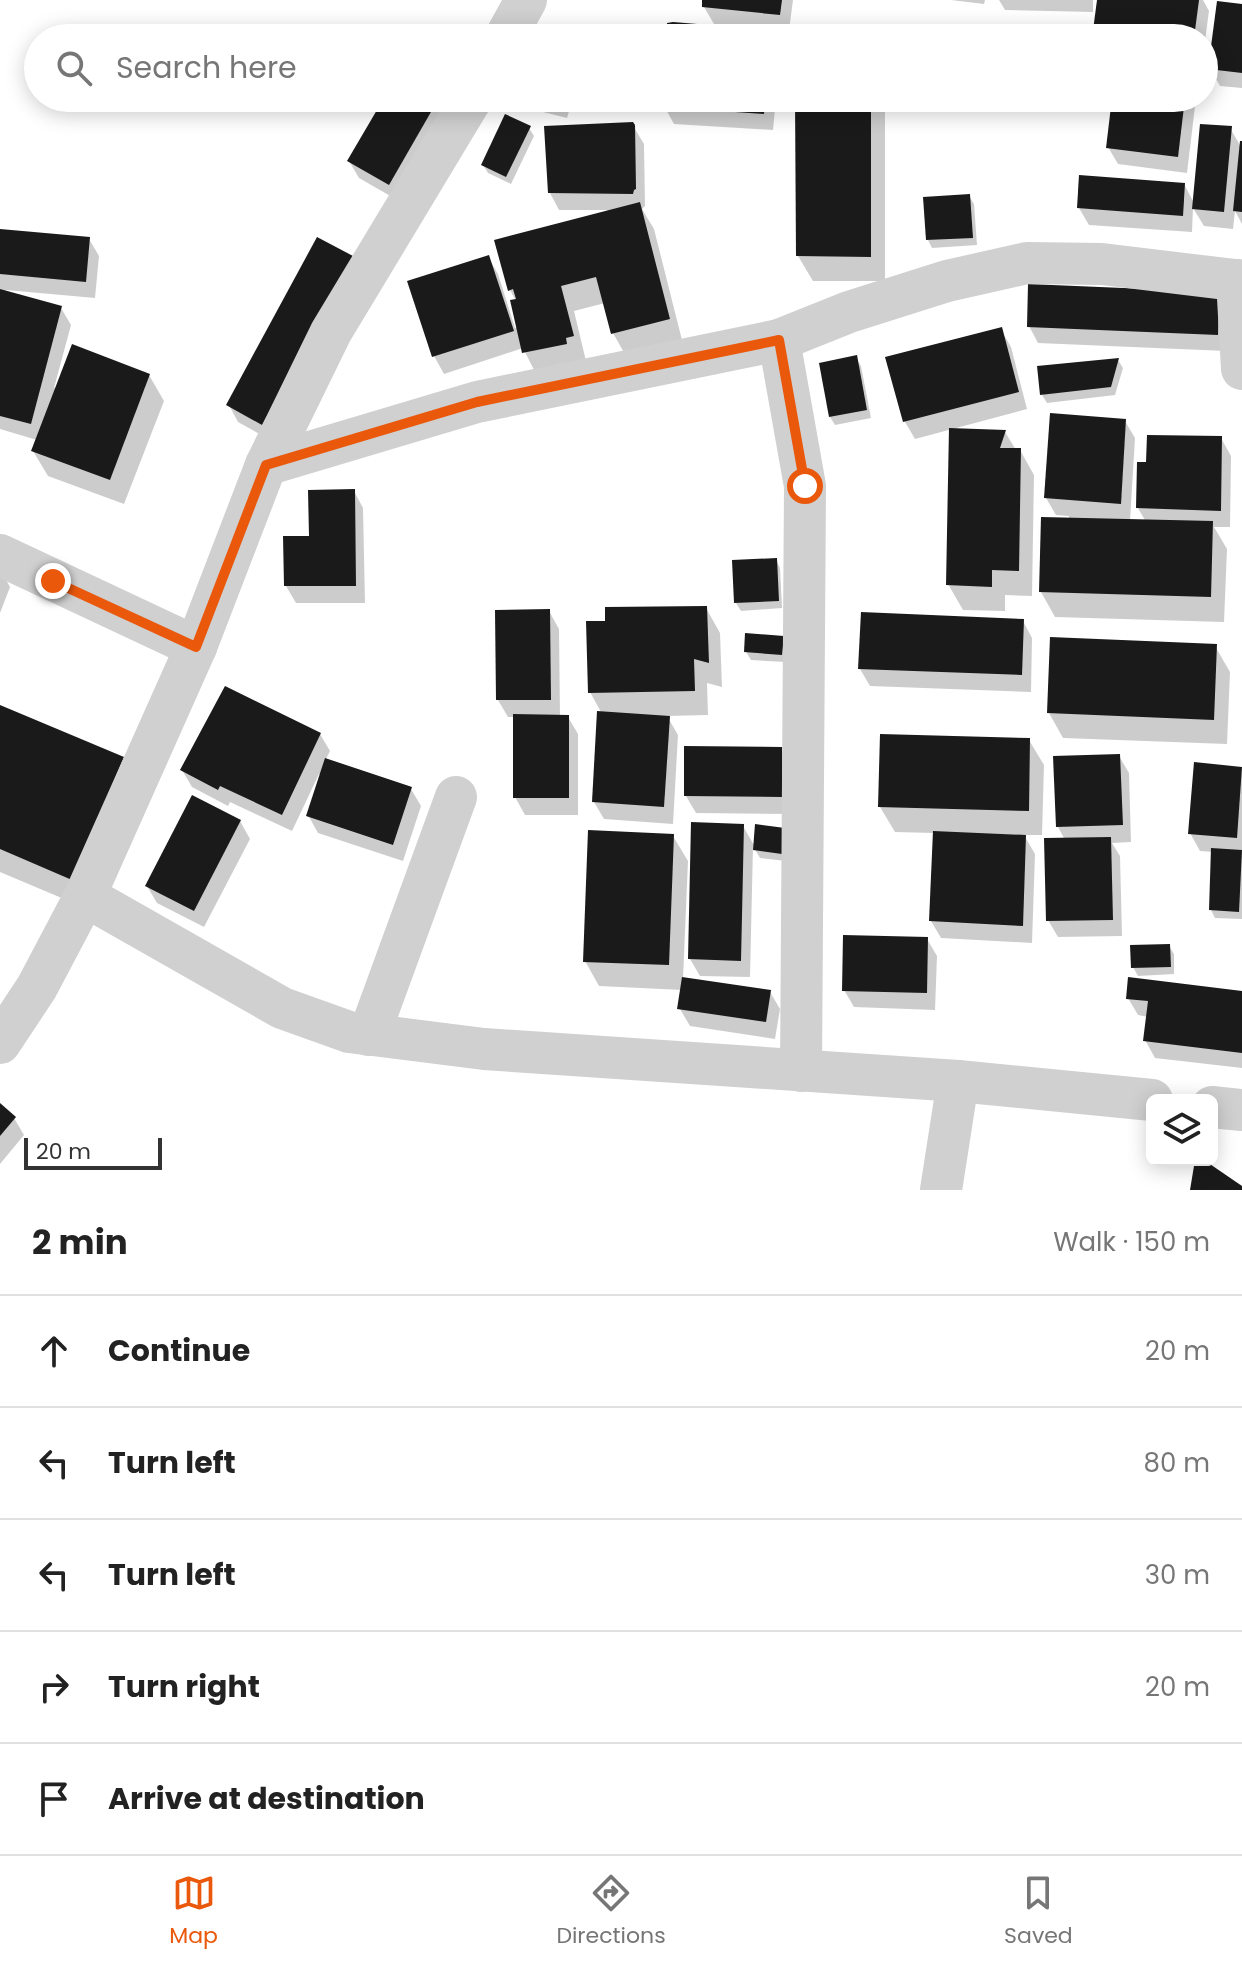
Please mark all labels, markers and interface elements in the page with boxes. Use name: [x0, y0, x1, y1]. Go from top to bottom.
search box: [24, 24, 1218, 112]
icon: search: [52, 46, 96, 90]
text: Search here: [116, 46, 297, 89]
route start: [787, 468, 823, 504]
route end: [35, 563, 71, 599]
map controls: [1146, 1094, 1218, 1166]
button: layers: [1146, 1094, 1218, 1166]
scale bar: [24, 1134, 162, 1170]
text: 20 m: [36, 1136, 91, 1167]
text: 2 min: [32, 1218, 128, 1266]
text: Walk · 150 m: [1053, 1224, 1210, 1260]
icon: ahead: [32, 1329, 76, 1373]
text: Continue: [108, 1329, 250, 1372]
text: 20 m: [1145, 1333, 1210, 1369]
icon: left: [32, 1441, 76, 1485]
text: Turn left: [108, 1441, 236, 1484]
text: 80 m: [1144, 1445, 1210, 1481]
icon: left: [32, 1553, 76, 1597]
text: Turn left: [108, 1553, 236, 1596]
text: 30 m: [1145, 1557, 1210, 1593]
icon: right: [32, 1665, 76, 1709]
text: Turn right: [108, 1665, 260, 1708]
text: 20 m: [1145, 1669, 1210, 1705]
icon: arrive: [32, 1777, 76, 1821]
text: Arrive at destination: [108, 1777, 425, 1820]
tab: Map: [169, 1871, 218, 1952]
tab: Directions: [556, 1871, 666, 1952]
tab: Saved: [1004, 1871, 1073, 1952]

